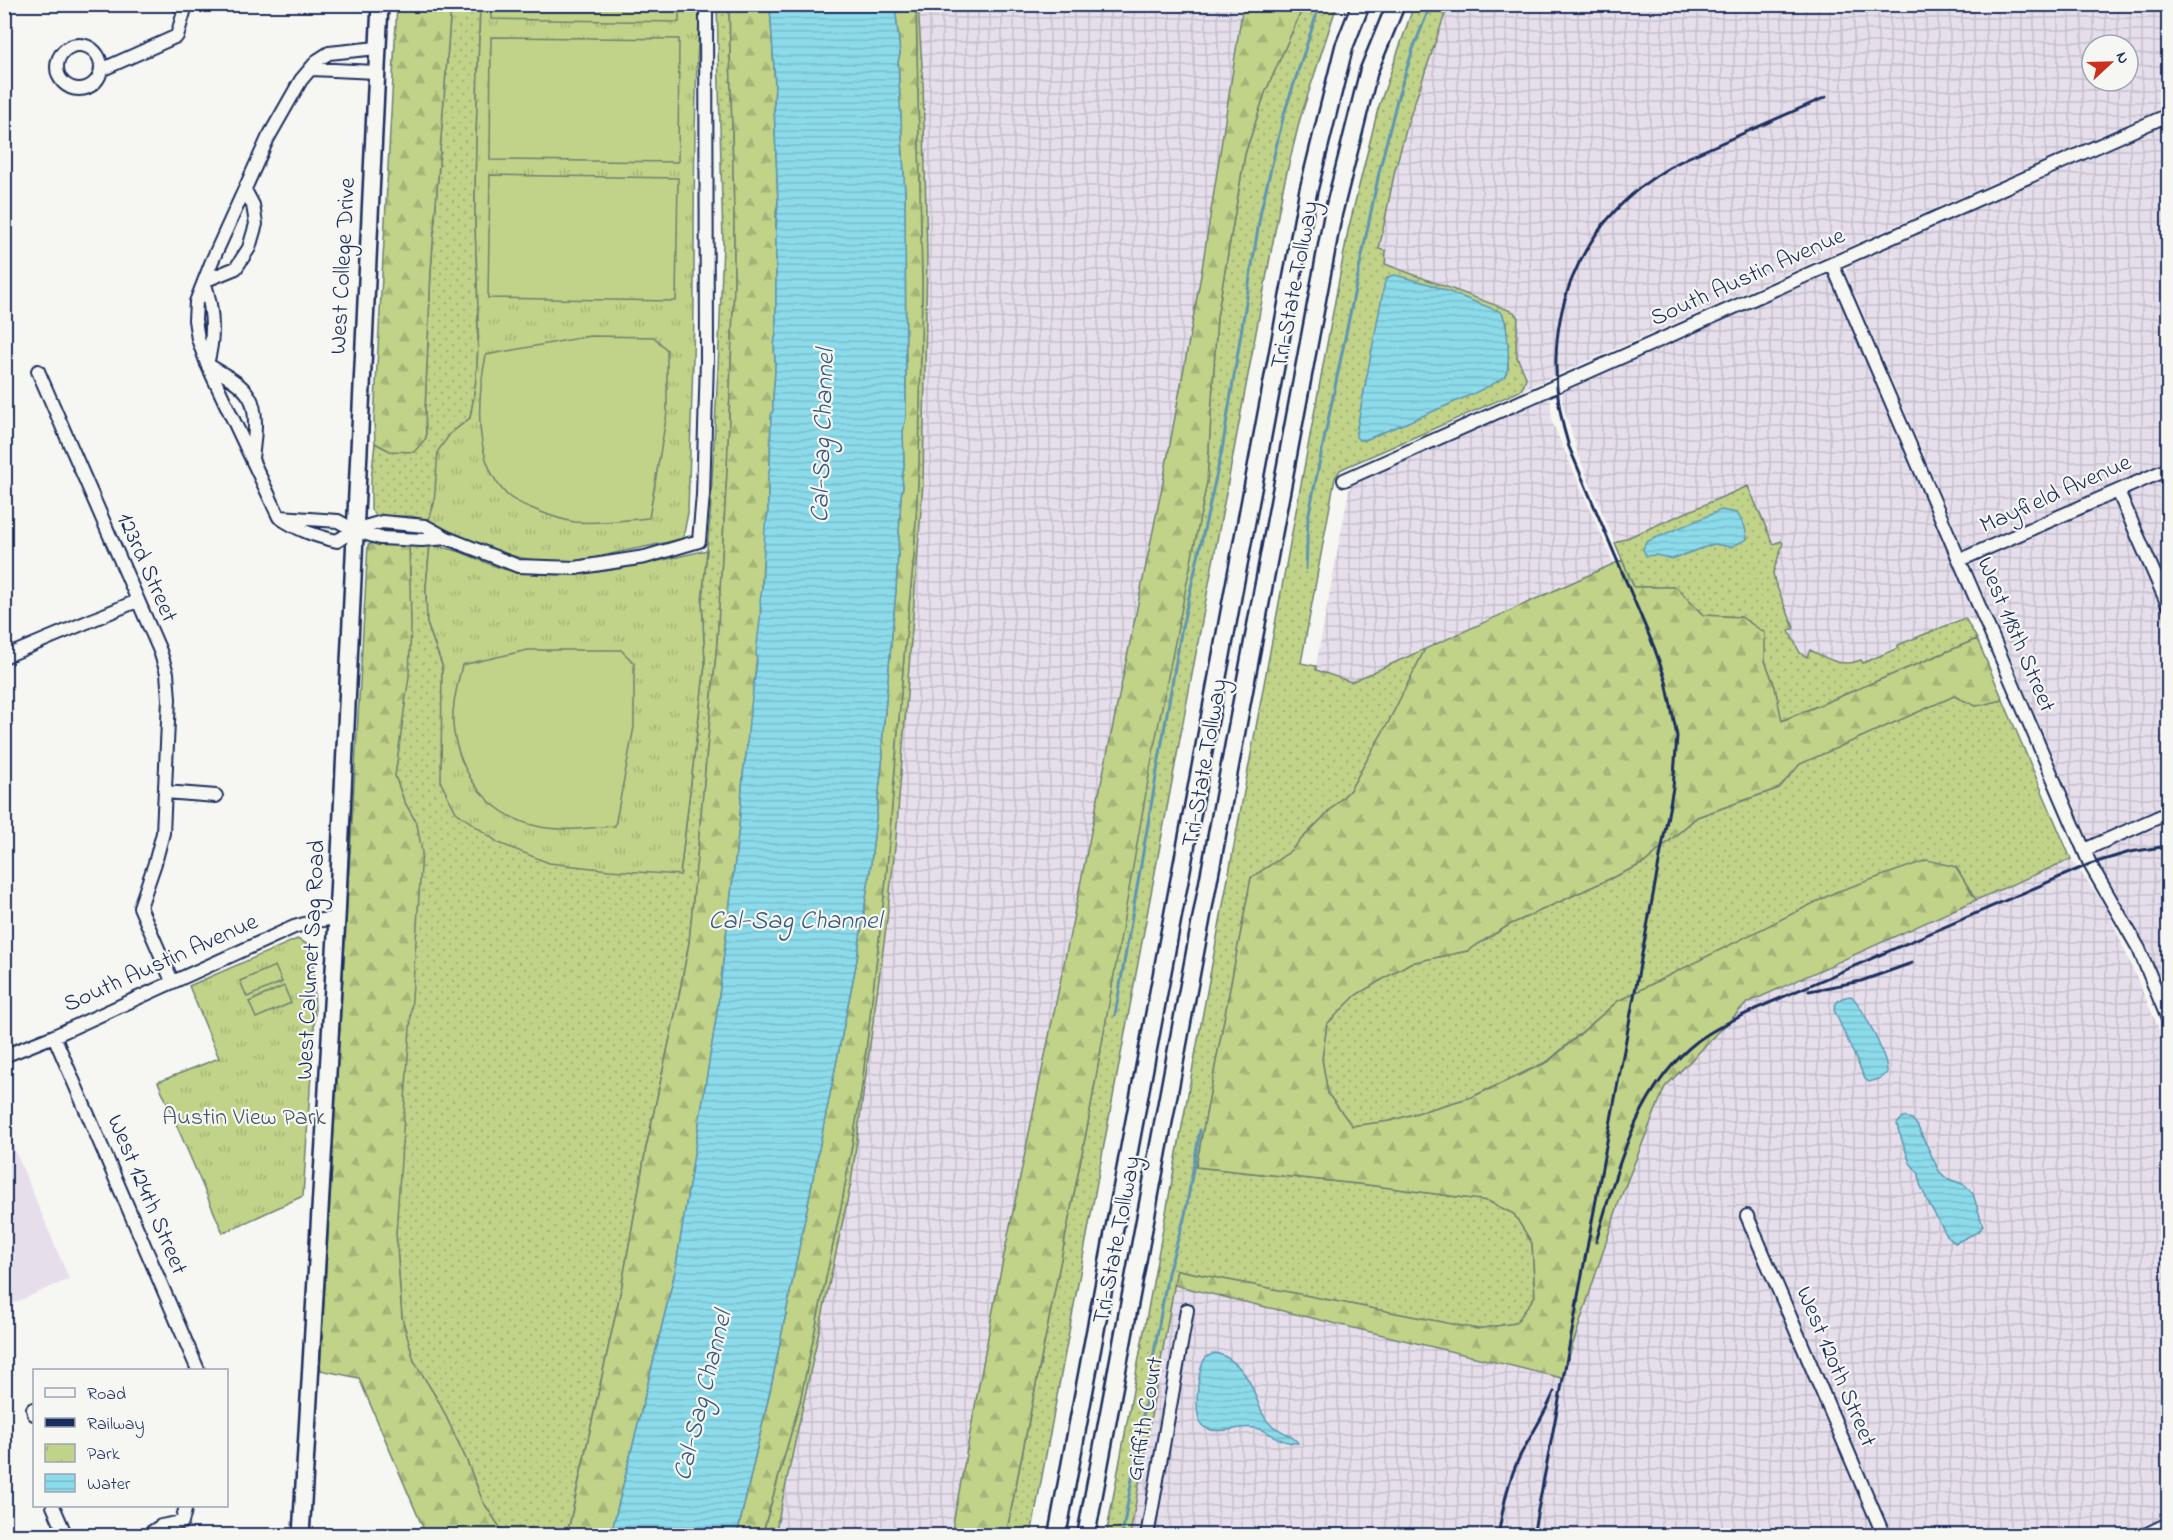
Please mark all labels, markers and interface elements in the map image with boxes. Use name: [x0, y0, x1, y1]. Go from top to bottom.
north arrow: [2080, 33, 2140, 93]
text: N: [2109, 49, 2135, 68]
street label: West College Drive: [322, 176, 366, 355]
street label: Tri-State Tollway: [1263, 198, 1330, 372]
street label: South Austin Avenue: [1645, 219, 1851, 337]
water label: Cal-Sag Channel: [802, 346, 846, 523]
street label: Mayfield Avenue: [1975, 446, 2138, 545]
street label: 123rd Street: [106, 507, 186, 629]
street label: West 118th Street: [1966, 552, 2064, 718]
street label: Tri-State Tollway: [1174, 676, 1239, 850]
street label: West Calumet Sag Road: [288, 839, 336, 1081]
water label: Cal-Sag Channel: [708, 903, 884, 941]
street label: South Austin Avenue: [58, 905, 264, 1023]
park label: Austin View Park: [162, 1101, 326, 1136]
street label: West 124th Street: [96, 1109, 196, 1281]
street label: Tri-State Tollway: [1085, 1153, 1152, 1327]
street label: West 120th Street: [1785, 1281, 1885, 1453]
water label: Cal-Sag Channel: [665, 1305, 744, 1485]
street label: Griffith Court: [1118, 1354, 1174, 1484]
legend: [33, 1369, 228, 1507]
text: Road: [87, 1382, 126, 1408]
text: Railway: [87, 1412, 144, 1438]
text: Park: [87, 1442, 120, 1468]
text: Water: [87, 1472, 131, 1498]

